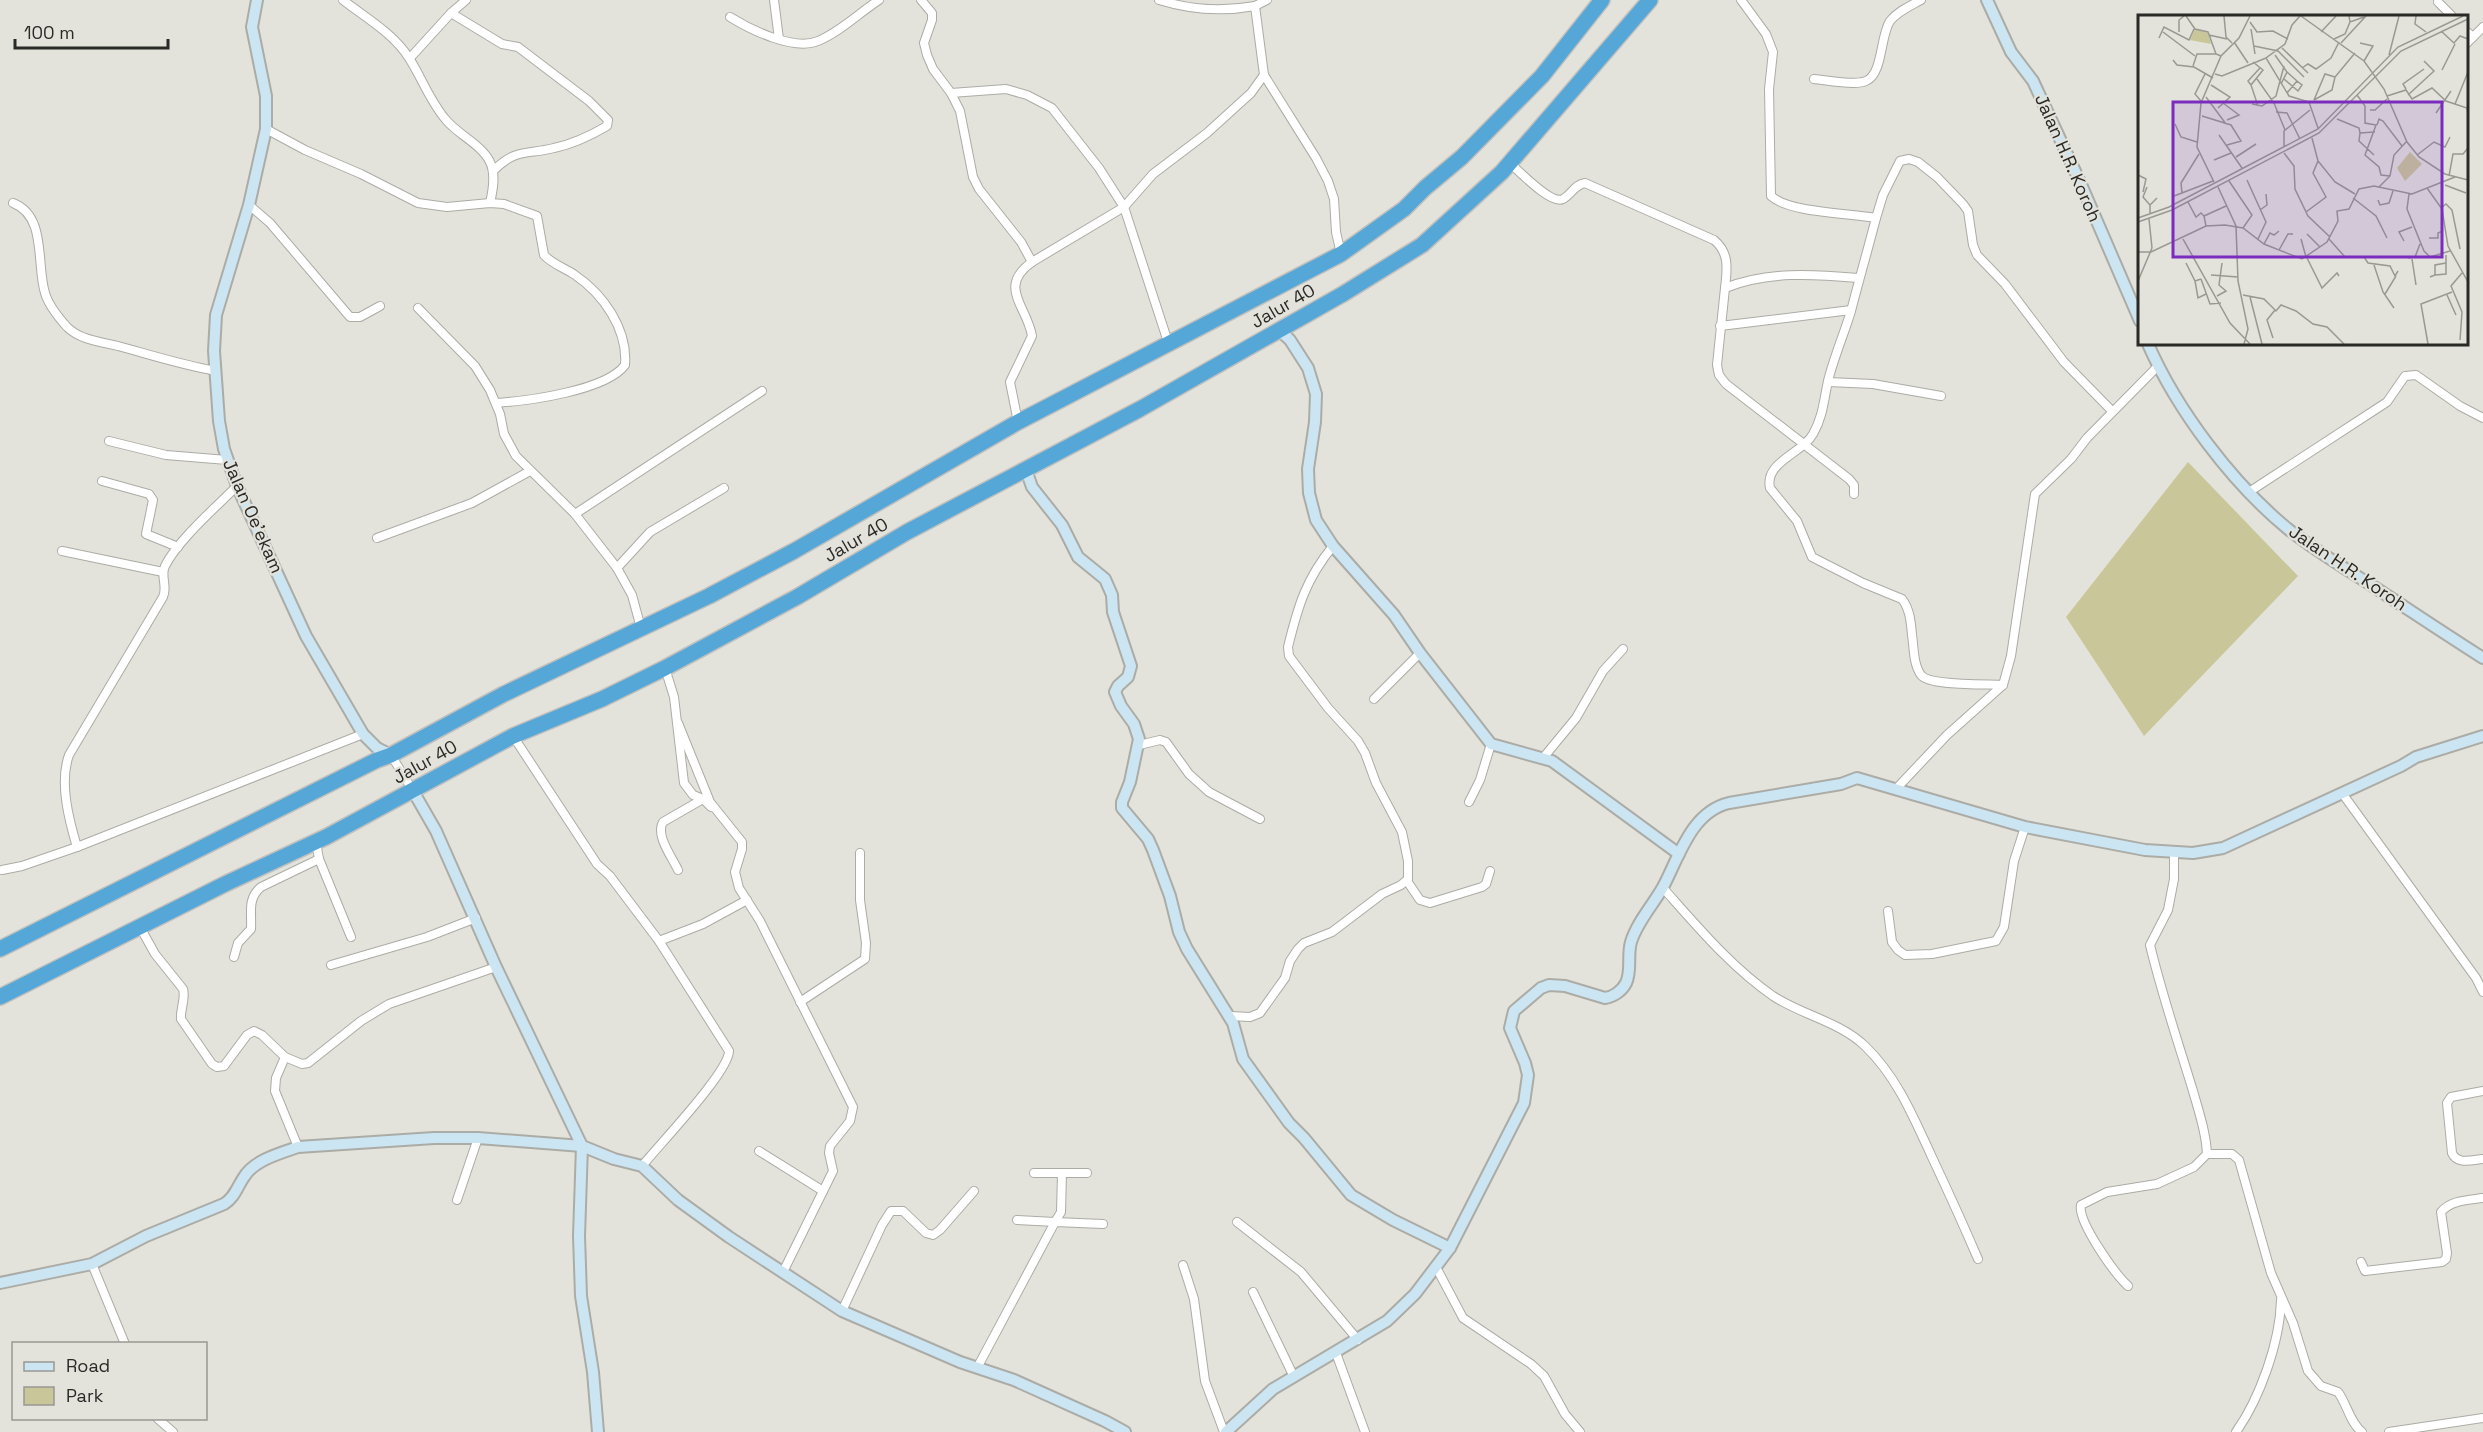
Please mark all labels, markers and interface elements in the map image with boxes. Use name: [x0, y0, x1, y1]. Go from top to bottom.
scale bar: [15, 12, 168, 50]
inset map: [2138, 15, 2468, 345]
text: 100 m: [24, 21, 75, 44]
street label: Jalan H.R. Koroh: [2030, 90, 2107, 225]
street label: Jalur 40: [1247, 278, 1319, 333]
street label: Jalan Oe'ekam: [218, 455, 289, 577]
street label: Jalur 40: [820, 512, 892, 567]
street label: Jalan H.R. Koroh: [2285, 520, 2412, 616]
street label: Jalur 40: [388, 734, 461, 789]
legend: [12, 1342, 207, 1420]
text: Road: [66, 1354, 110, 1377]
text: Park: [66, 1384, 104, 1407]

